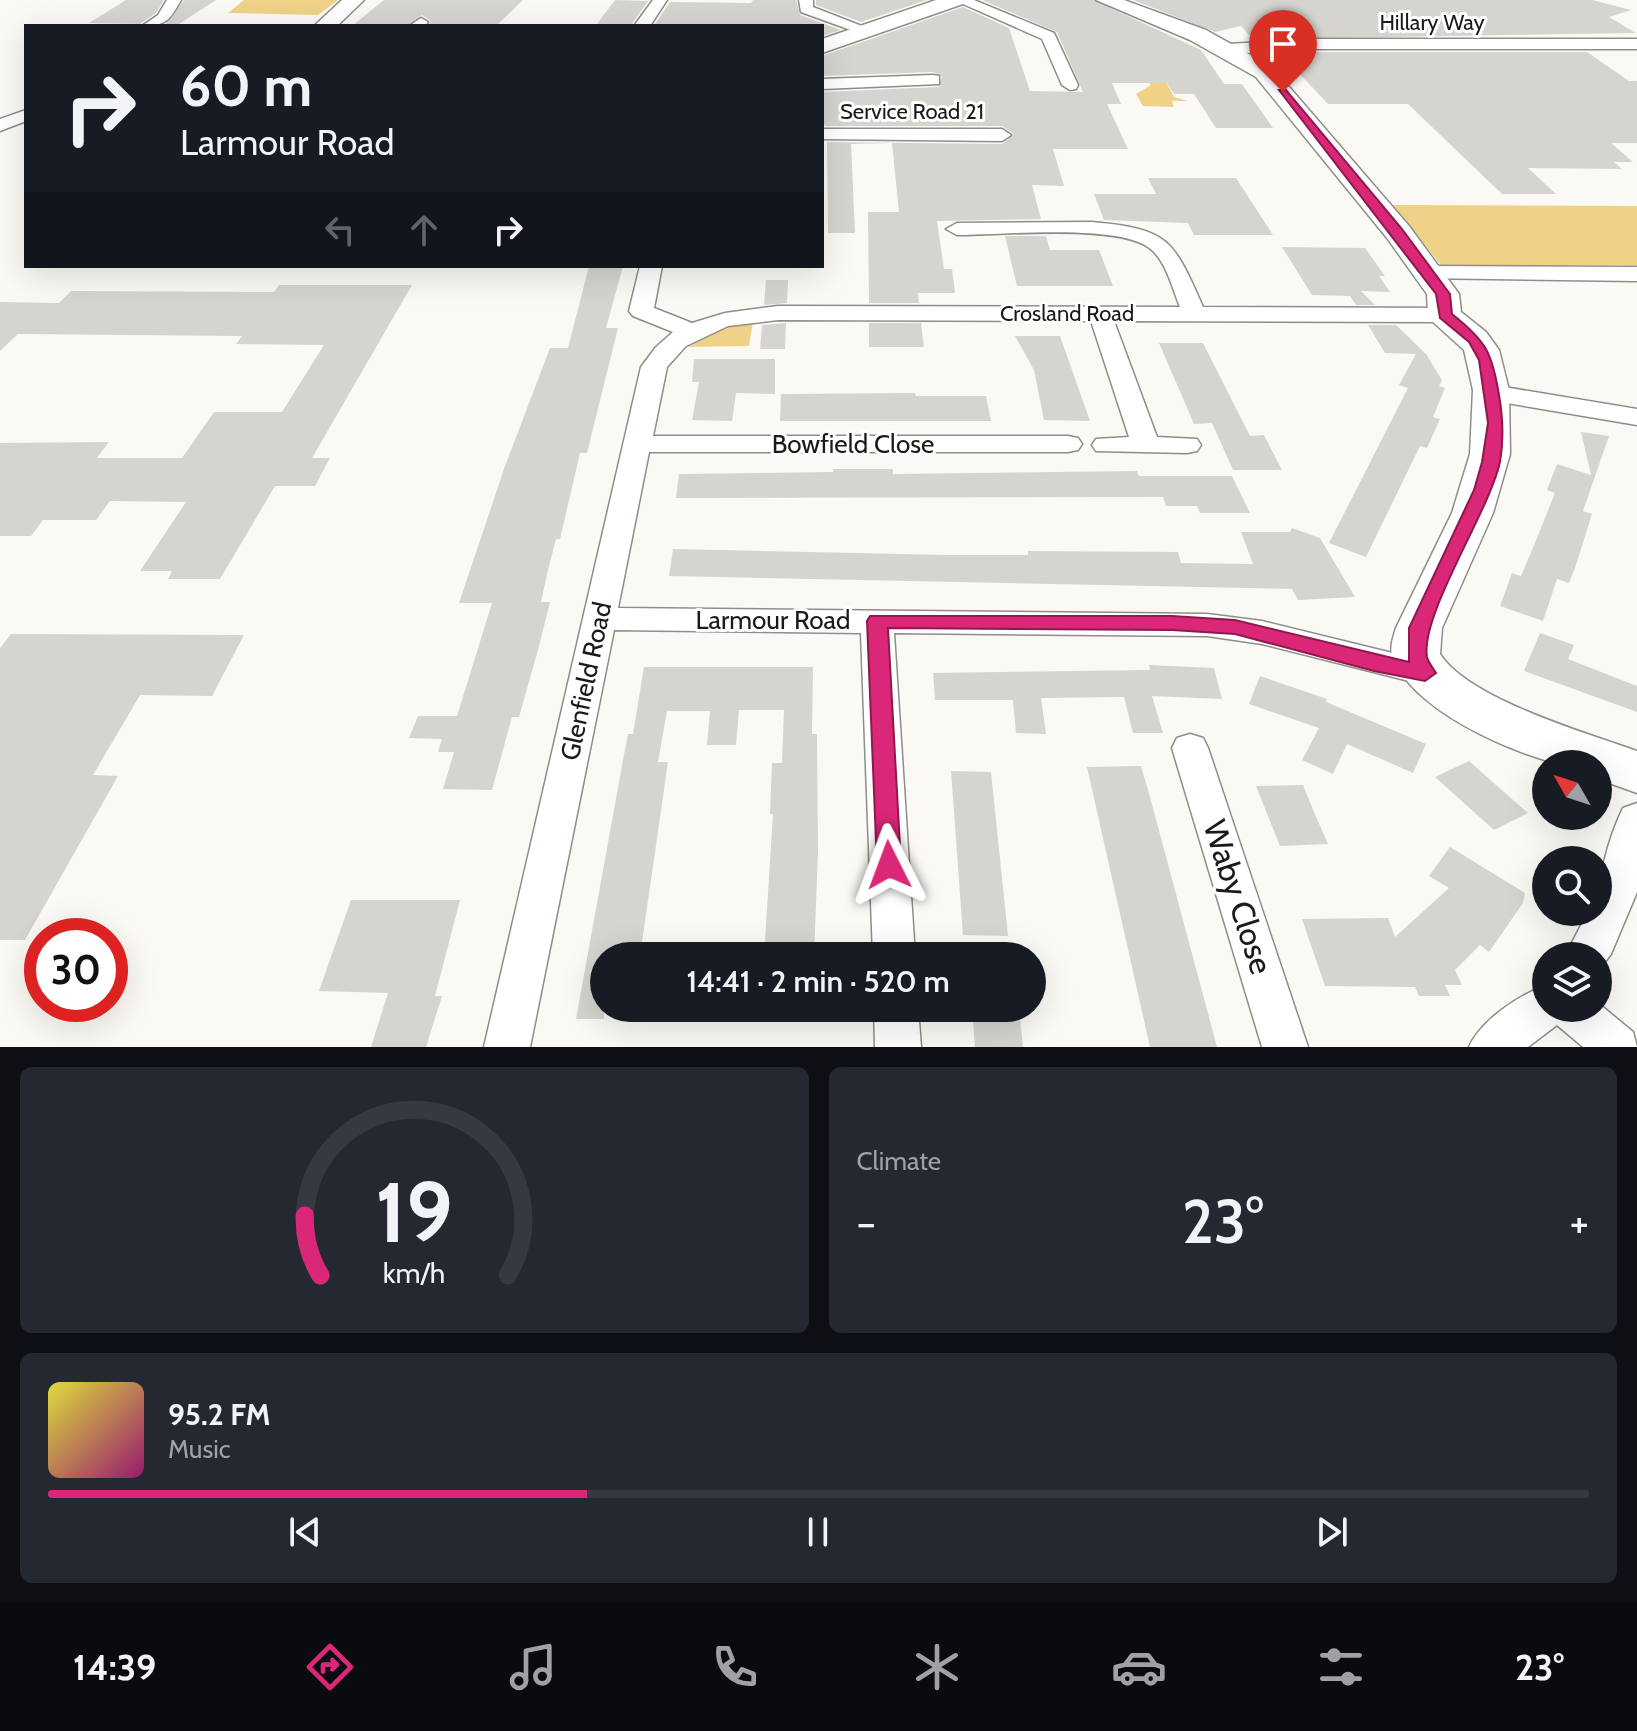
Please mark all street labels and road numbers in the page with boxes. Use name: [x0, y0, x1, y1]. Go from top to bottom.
street label: Hillary Way: [1379, 9, 1485, 36]
street label: Service Road 21: [840, 98, 984, 125]
street label: Crosland Road: [1000, 300, 1134, 327]
street label: Bowfield Close: [772, 428, 934, 460]
street label: Glenfield Road: [554, 599, 618, 763]
street label: Larmour Road: [696, 604, 850, 636]
street label: Waby Close: [1195, 815, 1282, 979]

